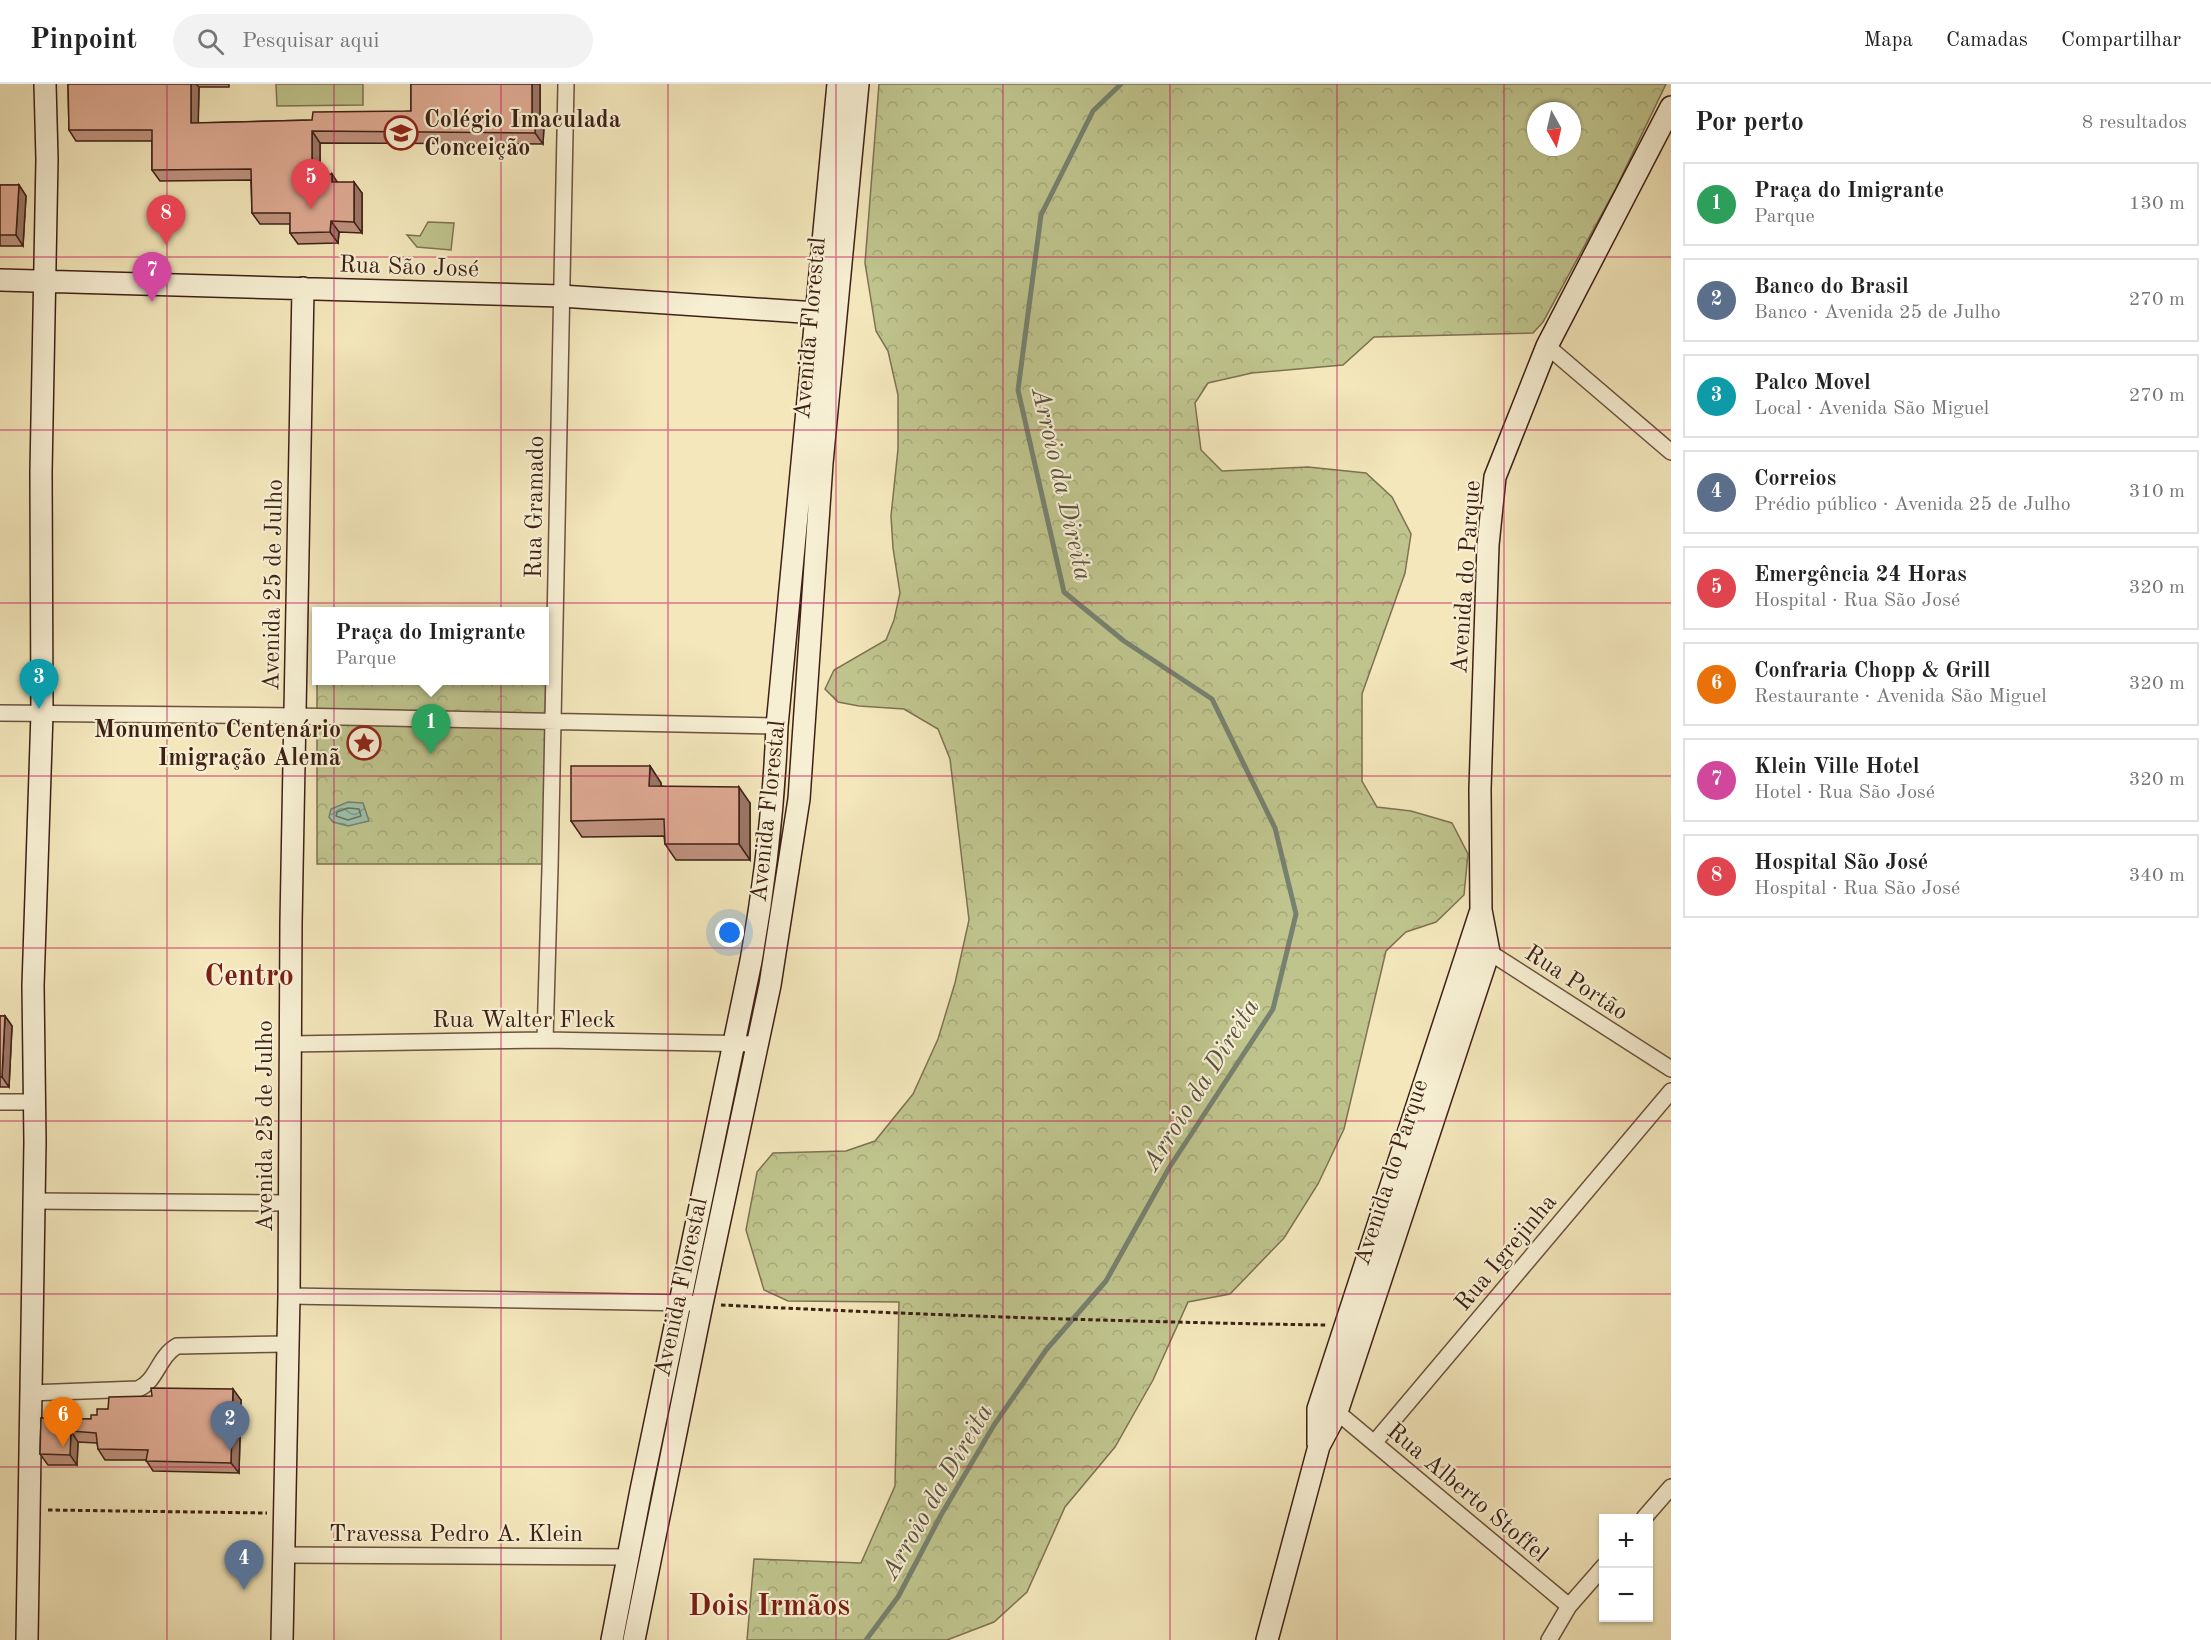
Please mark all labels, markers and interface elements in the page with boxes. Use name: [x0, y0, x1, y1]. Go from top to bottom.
search box: [173, 14, 593, 68]
icon: search: [194, 25, 227, 58]
text: Pinpoint: [30, 27, 137, 55]
text: Pesquisar aqui: [242, 30, 379, 52]
text: Mapa: [1864, 30, 1913, 51]
text: Camadas: [1946, 30, 2028, 51]
text: Compartilhar: [2061, 30, 2181, 51]
north arrow: [1527, 102, 1581, 156]
place label: Colégio Imaculada Conceição: [424, 109, 621, 161]
text: Por perto: [1695, 110, 1804, 136]
text: 8 resultados: [2082, 113, 2187, 133]
school or university icon: Colégio Imaculada Conceição: [383, 115, 419, 151]
pin: 5: [292, 160, 330, 209]
text: Praça do Imigrante: [1754, 180, 1944, 202]
text: 1: [1711, 194, 1722, 214]
text: 130 m: [2129, 194, 2185, 214]
pin: 8: [146, 196, 186, 245]
text: Parque: [1754, 207, 1815, 227]
street label: Avenida Florestal: [791, 236, 831, 420]
pin: 7: [132, 252, 172, 302]
street label: Rua São José: [338, 254, 479, 282]
text: Banco do Brasil: [1754, 276, 1909, 298]
text: 2: [1711, 290, 1722, 310]
text: 270 m: [2129, 290, 2185, 310]
text: Banco · Avenida 25 de Julho: [1754, 303, 2001, 323]
text: Palco Movel: [1754, 372, 1871, 394]
water label: Arroio da Direita: [1026, 383, 1096, 584]
text: 3: [1711, 386, 1722, 406]
text: 270 m: [2129, 386, 2185, 406]
text: Local · Avenida São Miguel: [1754, 399, 1989, 419]
street label: Rua Gramado: [523, 435, 549, 579]
text: Correios: [1754, 468, 1836, 490]
street label: Avenida 25 de Julho: [260, 479, 288, 691]
street label: Avenida do Parque: [1448, 480, 1486, 675]
text: 4: [1711, 482, 1722, 502]
text: 310 m: [2129, 482, 2185, 502]
text: Prédio público · Avenida 25 de Julho: [1754, 495, 2071, 515]
text: Emergência 24 Horas: [1754, 564, 1967, 586]
text: 5: [1711, 578, 1722, 598]
text: 320 m: [2129, 578, 2185, 598]
text: Hospital · Rua São José: [1754, 591, 1960, 611]
popup: [312, 607, 549, 685]
text: Praça do Imigrante: [335, 622, 526, 644]
text: Parque: [335, 649, 396, 669]
pin: 3: [20, 660, 58, 709]
text: Confraria Chopp & Grill: [1754, 660, 1991, 682]
text: 6: [1711, 674, 1722, 694]
text: 320 m: [2129, 674, 2185, 694]
text: Restaurante · Avenida São Miguel: [1754, 687, 2047, 707]
pin: 1: [412, 704, 450, 754]
place label: Monumento Centenário Imigração Alemã: [94, 719, 341, 771]
street label: Avenida Florestal: [748, 719, 790, 903]
place icon: Monumento Centenário Imigração Alemã: [346, 725, 382, 761]
text: Klein Ville Hotel: [1754, 756, 1920, 778]
text: 7: [1711, 770, 1722, 790]
text: 320 m: [2129, 770, 2185, 790]
text: Hotel · Rua São José: [1754, 783, 1935, 803]
text: Hospital São José: [1754, 852, 1928, 874]
text: 8: [1711, 866, 1722, 886]
text: 340 m: [2129, 866, 2185, 886]
text: Hospital · Rua São José: [1754, 879, 1960, 899]
your location: [715, 918, 744, 947]
street label: Rua Portão: [1520, 942, 1632, 1026]
district label: Centro: [204, 962, 294, 992]
water label: Arroio da Direita: [1137, 994, 1265, 1177]
street label: Rua Walter Fleck: [432, 1009, 616, 1033]
street label: Avenida 25 de Julho: [254, 1020, 278, 1232]
street label: Avenida do Parque: [1351, 1077, 1433, 1269]
street label: Rua Igrejinha: [1451, 1190, 1562, 1316]
street label: Avenida Florestal: [651, 1196, 713, 1379]
pin: 6: [44, 1398, 82, 1447]
water label: Arroio da Direita: [876, 1400, 998, 1586]
pin: 2: [210, 1402, 250, 1451]
street label: Rua Alberto Stoffel: [1382, 1419, 1552, 1568]
map controls: [1599, 1514, 1653, 1622]
button: +: [1599, 1514, 1653, 1568]
street label: Travessa Pedro A. Klein: [329, 1523, 583, 1547]
pin: 4: [224, 1540, 264, 1590]
button: −: [1599, 1568, 1653, 1622]
district label: Dois Irmãos: [688, 1592, 850, 1622]

